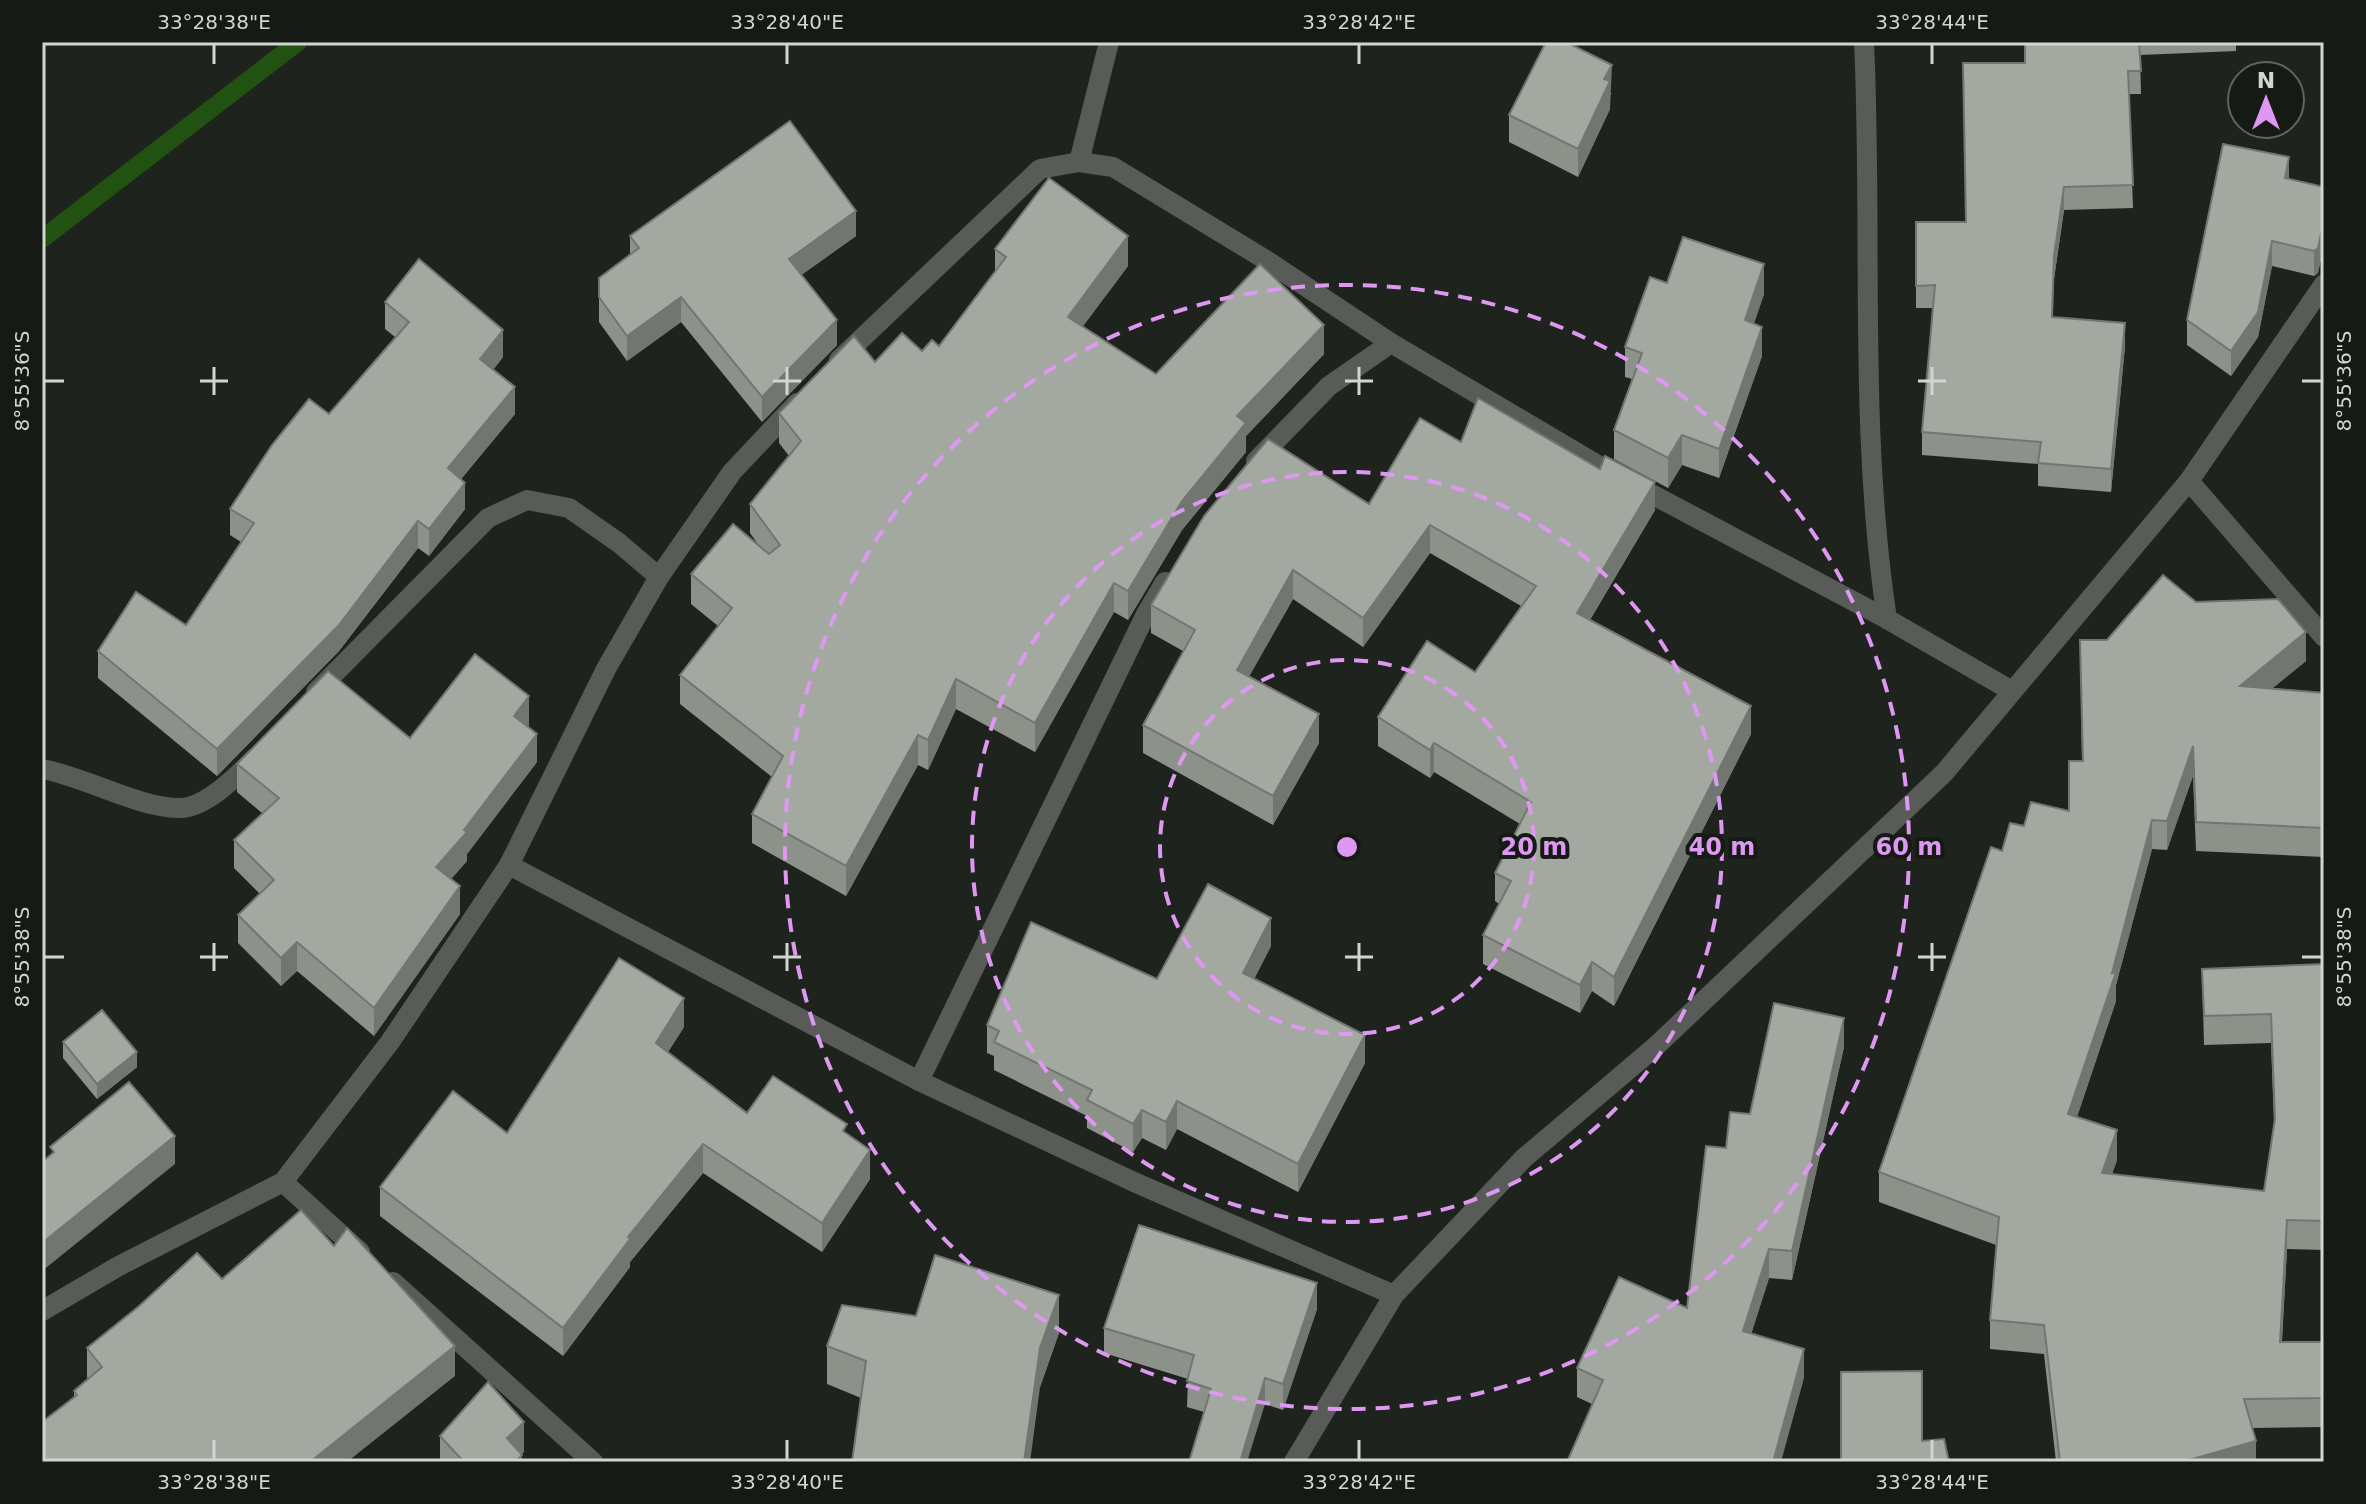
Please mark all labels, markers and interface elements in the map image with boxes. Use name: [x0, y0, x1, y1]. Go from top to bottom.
text: 33°28'38"E: [157, 10, 271, 34]
text: 33°28'40"E: [730, 10, 844, 34]
text: 33°28'42"E: [1302, 10, 1416, 34]
text: 33°28'44"E: [1875, 10, 1989, 34]
north arrow: [2226, 60, 2306, 140]
text: N: [2257, 68, 2275, 93]
text: 8°55'36"S: [10, 330, 34, 432]
text: 8°55'36"S: [2332, 330, 2356, 432]
centre of rings: [1333, 833, 1361, 861]
text: 20 m: [1501, 833, 1567, 861]
text: 40 m: [1689, 833, 1755, 861]
text: 60 m: [1876, 833, 1942, 861]
text: 8°55'38"S: [10, 906, 34, 1008]
text: 8°55'38"S: [2332, 906, 2356, 1008]
text: 33°28'38"E: [157, 1470, 271, 1494]
text: 33°28'40"E: [730, 1470, 844, 1494]
text: 33°28'42"E: [1302, 1470, 1416, 1494]
text: 33°28'44"E: [1875, 1470, 1989, 1494]

